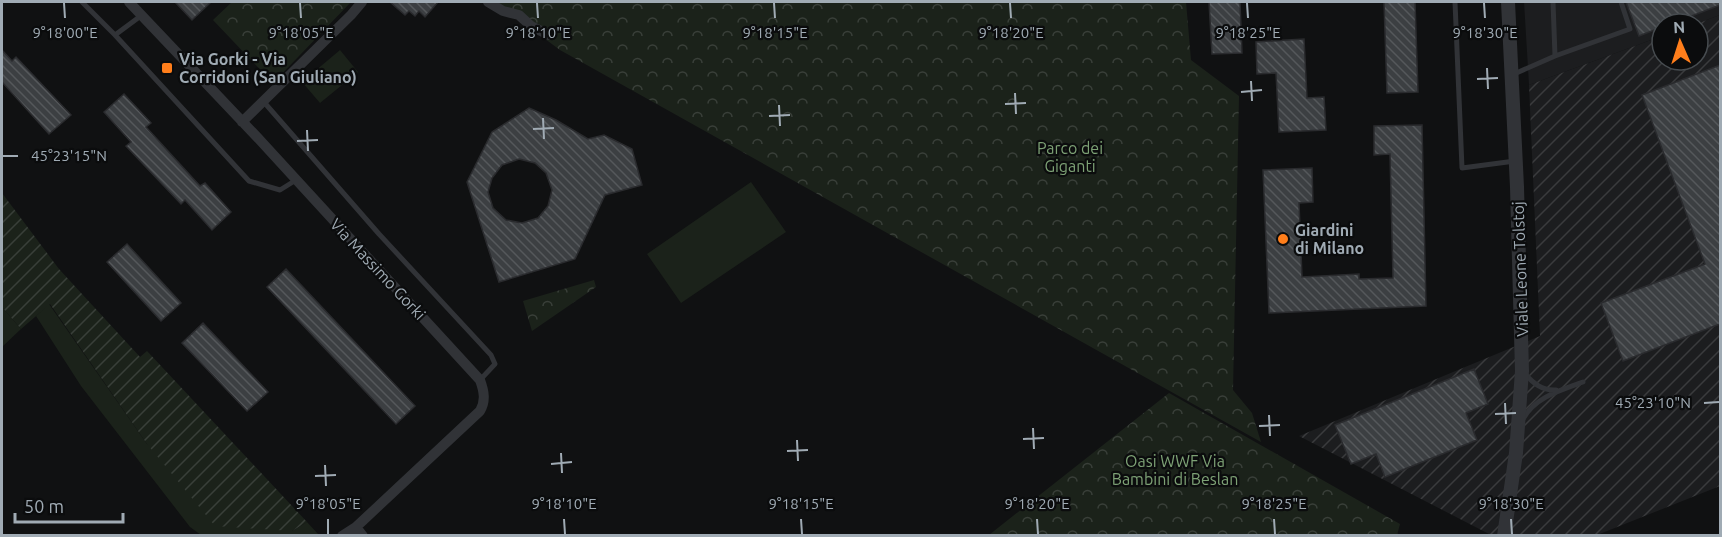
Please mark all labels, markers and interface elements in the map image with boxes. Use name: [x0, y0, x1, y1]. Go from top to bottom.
north arrow: [1650, 12, 1710, 72]
text: N: [1673, 18, 1686, 36]
text: 9°18'00"E: [32, 24, 98, 41]
text: 9°18'05"E: [268, 24, 334, 41]
text: 9°18'10"E: [505, 24, 571, 41]
text: 9°18'15"E: [742, 24, 808, 41]
text: 9°18'20"E: [978, 24, 1044, 41]
text: 9°18'25"E: [1215, 24, 1281, 41]
text: 9°18'30"E: [1452, 24, 1518, 41]
place label: Via Gorki - Via Corridoni (San Giuliano): [179, 50, 357, 87]
marker: Via Gorki - Via Corridoni (San Giuliano): [160, 61, 174, 75]
park label: Parco dei Giganti: [1037, 139, 1103, 175]
text: 45°23'15"N: [31, 147, 107, 164]
street label: Viale Leone Tolstoj: [1509, 201, 1531, 337]
street label: Via Massimo Gorki: [327, 215, 429, 323]
place label: Giardini di Milano: [1295, 221, 1364, 257]
marker: Giardini di Milano: [1276, 232, 1290, 246]
text: 45°23'10"N: [1615, 394, 1691, 411]
park label: Oasi WWF Via Bambini di Beslan: [1112, 452, 1238, 488]
scale bar: [15, 486, 123, 524]
text: 9°18'05"E: [295, 495, 361, 512]
text: 9°18'10"E: [531, 495, 597, 512]
text: 9°18'15"E: [768, 495, 834, 512]
text: 9°18'20"E: [1004, 495, 1070, 512]
text: 9°18'25"E: [1241, 495, 1307, 512]
text: 9°18'30"E: [1478, 495, 1544, 512]
text: 50 m: [24, 496, 64, 516]

